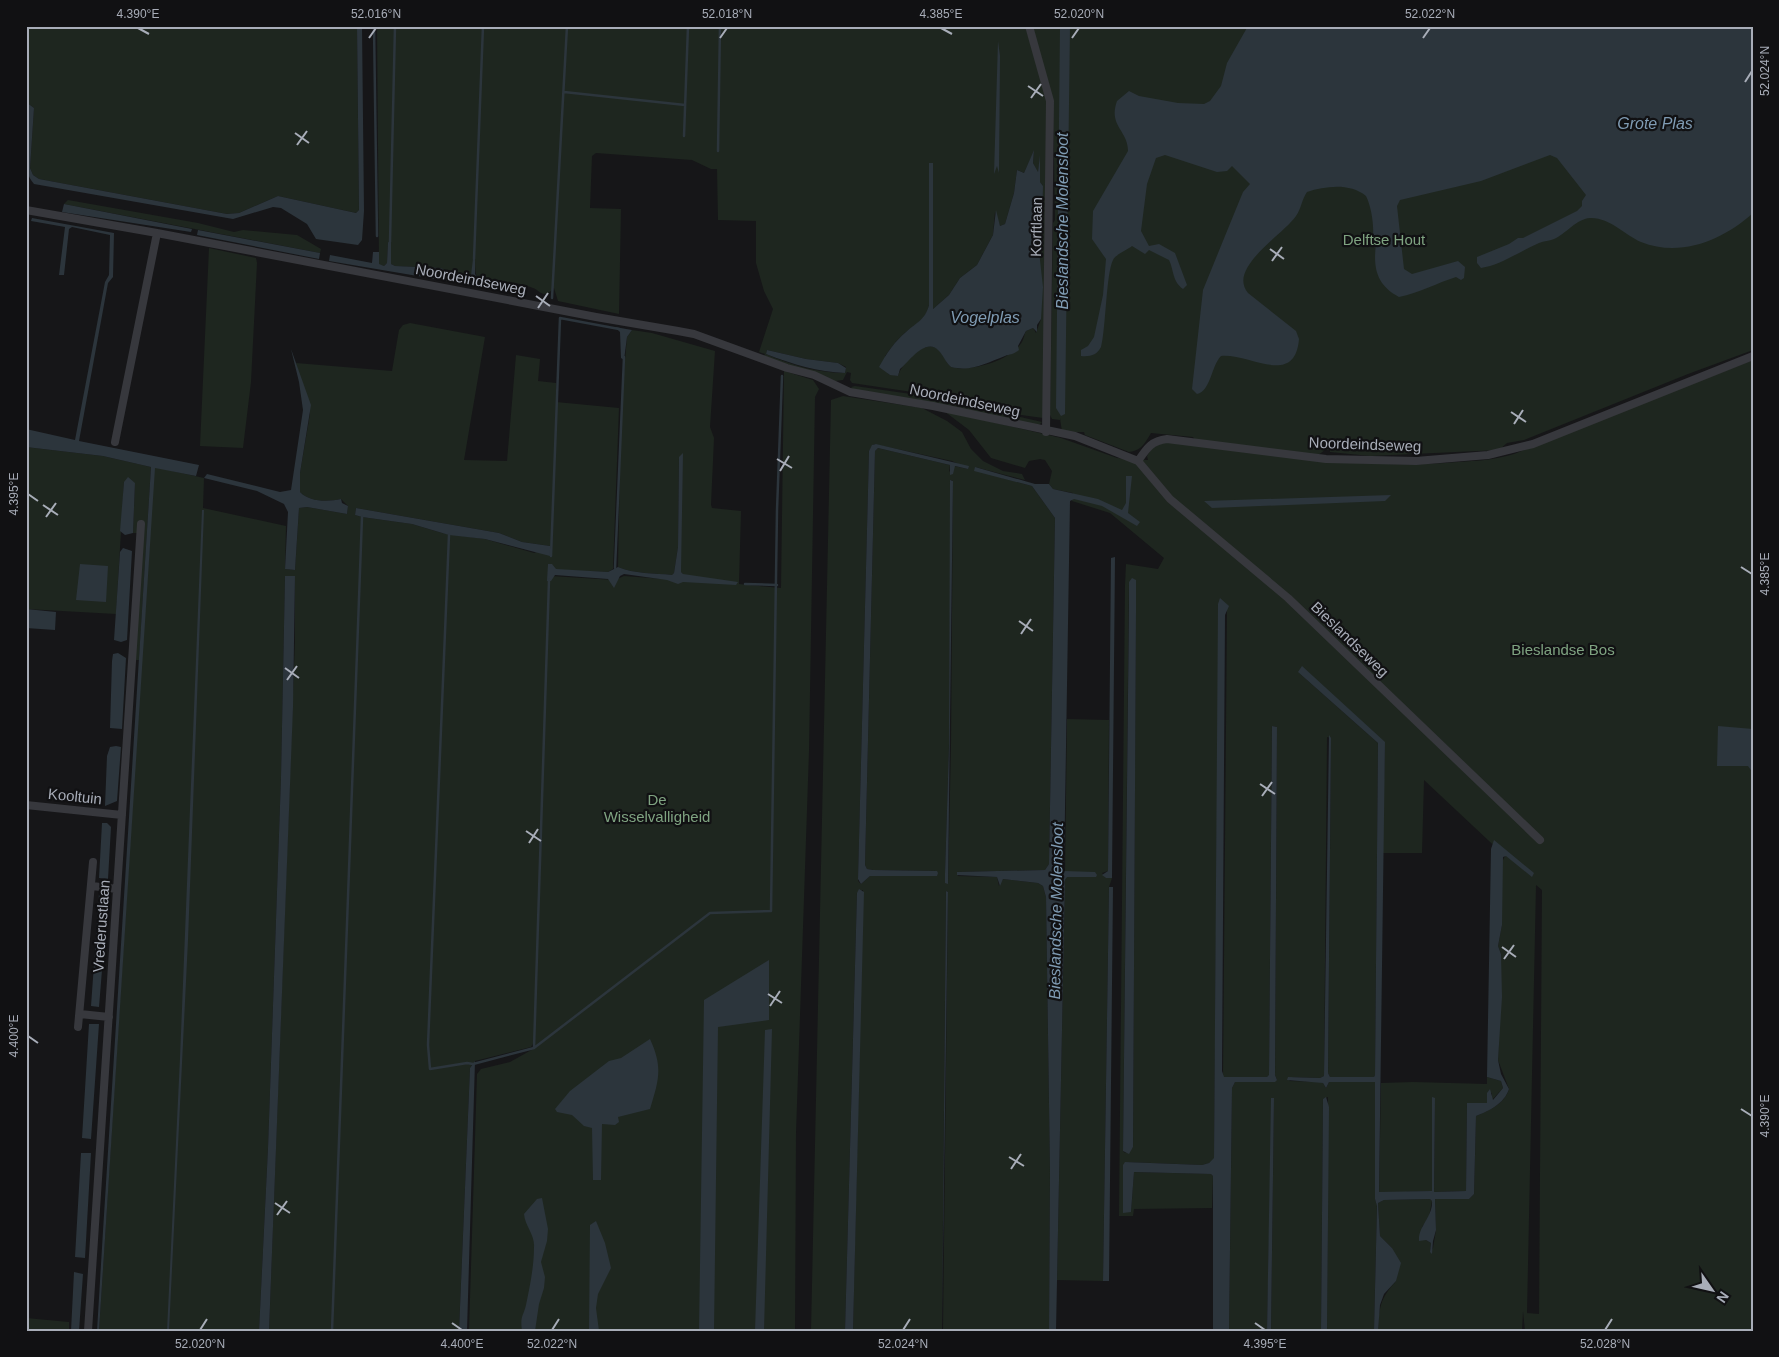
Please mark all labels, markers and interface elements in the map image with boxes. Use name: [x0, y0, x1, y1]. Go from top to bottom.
text: 4.390°E: [117, 7, 159, 21]
text: 52.016°N: [351, 7, 401, 21]
text: 52.018°N: [702, 7, 752, 21]
text: 4.385°E: [920, 7, 962, 21]
text: 52.020°N: [1054, 7, 1104, 21]
text: 52.022°N: [1405, 7, 1455, 21]
text: 52.024°N: [1758, 46, 1772, 96]
water label: Grote Plas: [1617, 115, 1693, 132]
water label: Bieslandsche Molensloot: [1054, 132, 1071, 310]
street label: Korftlaan: [1027, 197, 1045, 257]
park label: Delftse Hout: [1343, 231, 1426, 248]
street label: Noordeindseweg: [414, 260, 528, 298]
water label: Vogelplas: [950, 309, 1020, 326]
street label: Noordeindseweg: [908, 380, 1022, 420]
street label: Noordeindseweg: [1308, 434, 1422, 454]
text: 4.395°E: [7, 473, 21, 515]
text: 4.385°E: [1758, 553, 1772, 595]
street label: Bieslandseweg: [1308, 598, 1392, 680]
park label: Bieslandse Bos: [1511, 641, 1615, 658]
street label: Kooltuin: [47, 785, 103, 807]
park label: De Wisselvalligheid: [604, 791, 710, 825]
water label: Bieslandsche Molensloot: [1046, 822, 1066, 1000]
street label: Vrederustlaan: [89, 879, 113, 973]
text: 4.400°E: [7, 1015, 21, 1057]
text: 4.390°E: [1758, 1095, 1772, 1137]
north arrow: [1686, 1264, 1736, 1314]
text: N: [1713, 1289, 1732, 1306]
text: 52.020°N: [175, 1337, 225, 1351]
text: 4.400°E: [441, 1337, 483, 1351]
text: 52.022°N: [527, 1337, 577, 1351]
text: 52.024°N: [878, 1337, 928, 1351]
text: 4.395°E: [1244, 1337, 1286, 1351]
text: 52.028°N: [1580, 1337, 1630, 1351]

